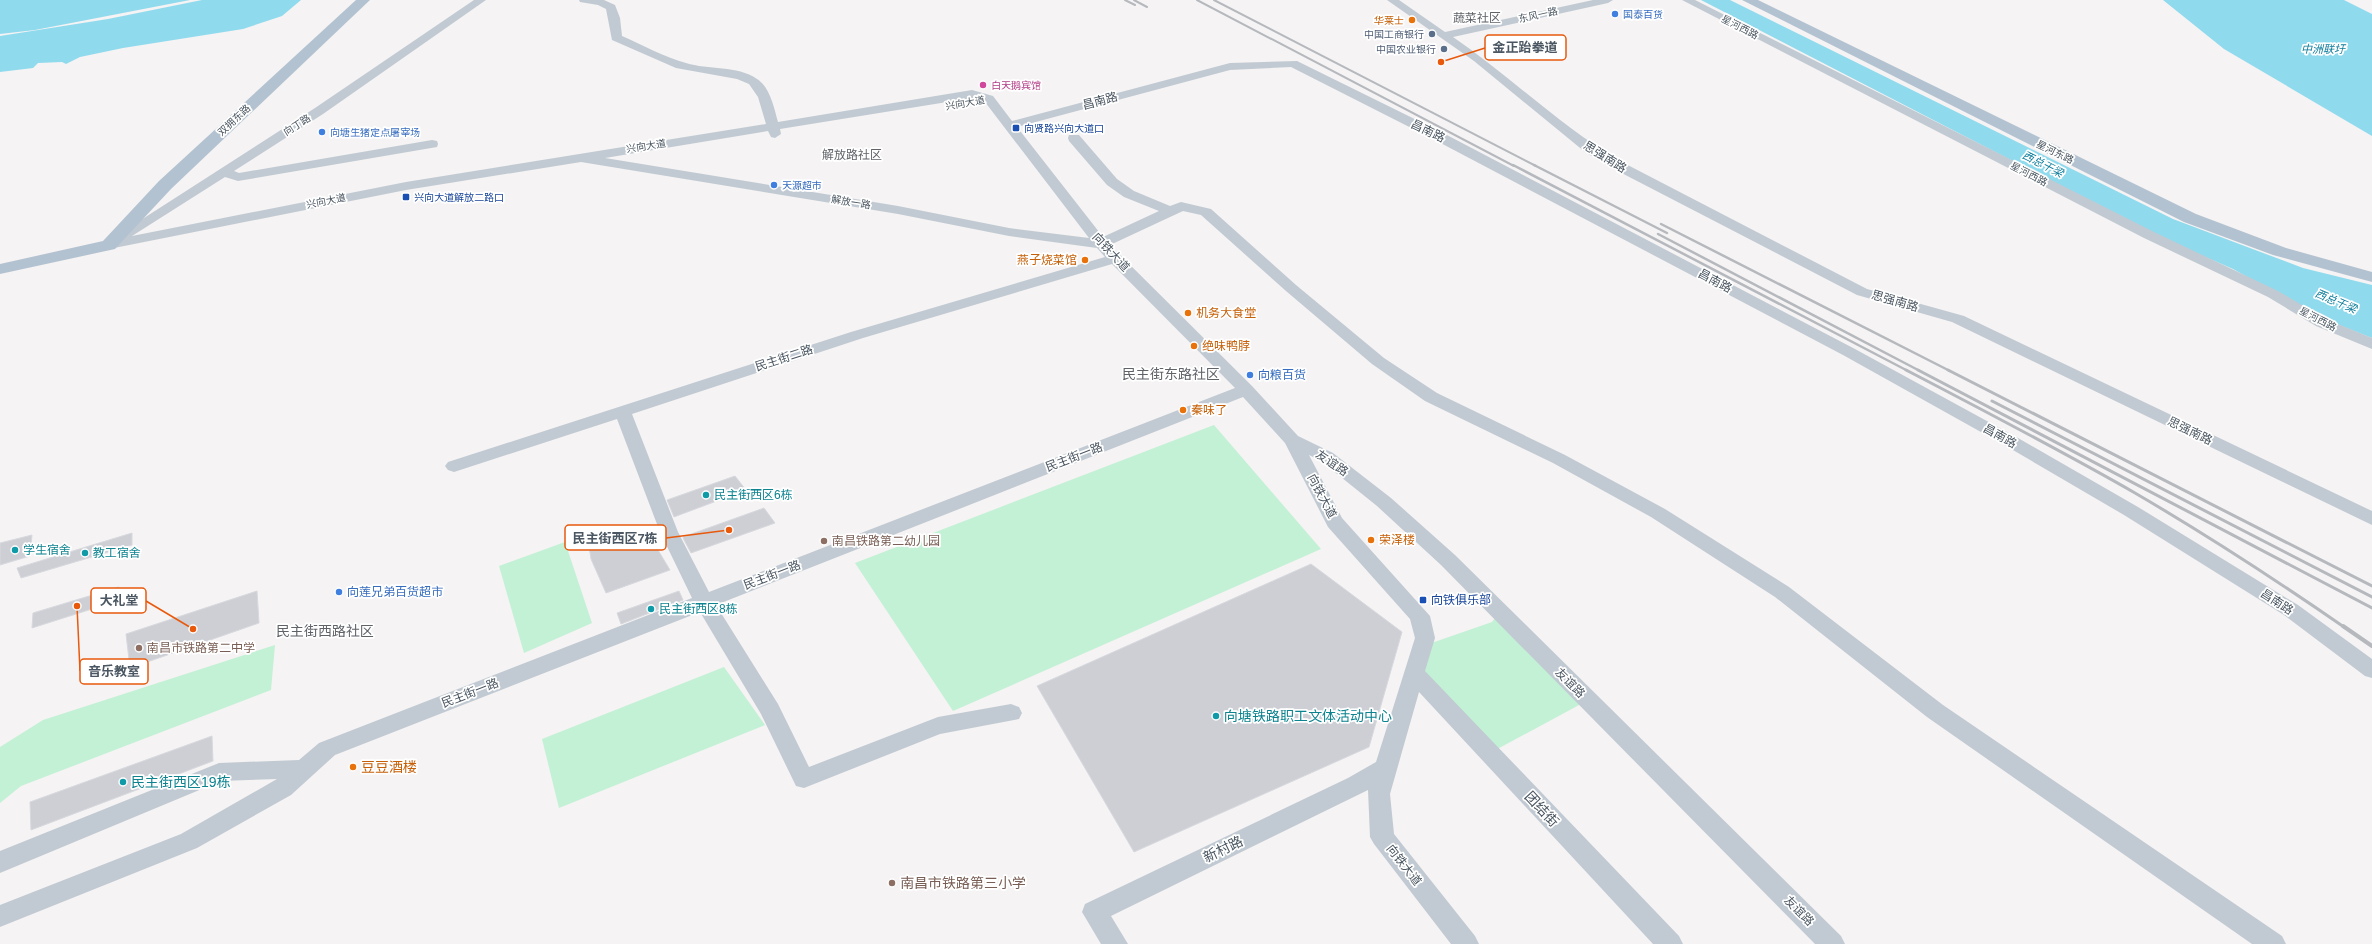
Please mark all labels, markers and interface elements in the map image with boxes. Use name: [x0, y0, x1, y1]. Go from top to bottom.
street label: 东风一路: [1517, 5, 1559, 25]
marker: 国泰百货: [1610, 9, 1620, 19]
place label: 国泰百货: [1623, 9, 1663, 20]
district label: 蔬菜社区: [1453, 11, 1501, 25]
street label: 星河西路: [1720, 13, 1760, 41]
place label: 华莱士: [1374, 15, 1404, 26]
marker: 华莱士: [1407, 15, 1417, 25]
place label: 中国工商银行: [1364, 29, 1424, 40]
marker: 中国工商银行: [1427, 29, 1437, 39]
callout: 金正跆拳道: [1485, 35, 1566, 60]
text: 金正跆拳道: [1492, 40, 1558, 55]
water label: 中洲联圩: [2301, 43, 2347, 55]
place label: 中国农业银行: [1376, 44, 1436, 55]
marker: 中国农业银行: [1439, 44, 1449, 54]
marker: 白天鹅宾馆: [978, 80, 988, 90]
place label: 白天鹅宾馆: [991, 80, 1041, 91]
street label: 昌南路: [1081, 90, 1119, 112]
street label: 兴向大道: [944, 94, 986, 112]
street label: 双拥东路: [216, 102, 252, 138]
street label: 向丁路: [281, 112, 313, 138]
street label: 昌南路: [1409, 117, 1447, 145]
marker: 向贤路兴向大道口: [1011, 123, 1021, 133]
place label: 向贤路兴向大道口: [1024, 123, 1104, 134]
marker: 向塘生猪定点屠宰场: [317, 127, 327, 137]
place label: 向塘生猪定点屠宰场: [330, 127, 420, 138]
street label: 兴向大道: [625, 137, 667, 155]
street label: 思强南路: [1581, 138, 1629, 176]
street label: 星河东路: [2035, 138, 2075, 166]
district label: 解放路社区: [822, 148, 882, 162]
water label: 西总干梁: [2021, 149, 2066, 180]
street label: 星河西路: [2009, 160, 2049, 188]
marker: 天源超市: [769, 180, 779, 190]
place label: 天源超市: [782, 180, 822, 191]
street label: 兴向大道: [305, 192, 347, 210]
marker: 兴向大道解放二路口: [401, 192, 411, 202]
place label: 兴向大道解放二路口: [414, 192, 504, 203]
street label: 解放一路: [830, 193, 872, 211]
street label: 向铁大道: [1090, 230, 1132, 274]
place label: 燕子烧菜馆: [1017, 253, 1077, 267]
marker: 燕子烧菜馆: [1080, 255, 1090, 265]
street label: 昌南路: [1696, 266, 1734, 296]
water label: 西总干梁: [2313, 287, 2360, 316]
street label: 思强南路: [1870, 288, 1920, 314]
street label: 星河西路: [2298, 305, 2338, 333]
place label: 机务大食堂: [1196, 306, 1256, 320]
marker: 机务大食堂: [1183, 308, 1193, 318]
place label: 绝味鸭脖: [1202, 339, 1250, 353]
marker: 绝味鸭脖: [1189, 341, 1199, 351]
street label: 民主街二路: [753, 342, 815, 374]
district label: 民主街东路社区: [1122, 366, 1220, 382]
place label: 向粮百货: [1258, 368, 1306, 382]
marker: 向粮百货: [1245, 370, 1255, 380]
place label: 秦味了: [1191, 403, 1227, 417]
marker: 秦味了: [1178, 405, 1188, 415]
street label: 思强南路: [2165, 414, 2215, 448]
street label: 昌南路: [1981, 421, 2019, 451]
street label: 民主街一路: [1043, 440, 1105, 474]
street label: 友谊路: [1313, 447, 1351, 479]
street label: 向铁大道: [1305, 472, 1339, 520]
place label: 民主街西区6栋: [714, 488, 793, 502]
marker: 民主街西区6栋: [701, 490, 711, 500]
callout: 民主街西区7栋: [565, 525, 666, 550]
text: 民主街西区7栋: [572, 531, 658, 546]
place label: 荣泽楼: [1379, 533, 1415, 547]
place label: 南昌铁路第二幼儿园: [832, 534, 940, 548]
marker: 荣泽楼: [1366, 535, 1376, 545]
marker: 南昌铁路第二幼儿园: [819, 536, 829, 546]
place label: 学生宿舍: [23, 543, 71, 557]
marker: 学生宿舍: [10, 545, 20, 555]
place label: 教工宿舍: [93, 546, 141, 560]
marker: 教工宿舍: [80, 548, 90, 558]
street label: 民主街一路: [741, 558, 803, 592]
place label: 向莲兄弟百货超市: [347, 585, 443, 599]
street label: 昌南路: [2258, 586, 2296, 618]
marker: 向莲兄弟百货超市: [334, 587, 344, 597]
callout: 大礼堂: [91, 588, 146, 613]
text: 大礼堂: [99, 593, 139, 608]
place label: 向铁俱乐部: [1431, 593, 1491, 607]
marker: 向铁俱乐部: [1418, 595, 1428, 605]
place label: 民主街西区8栋: [659, 602, 738, 616]
marker: 民主街西区8栋: [646, 604, 656, 614]
district label: 民主街西路社区: [276, 623, 374, 639]
place label: 南昌市铁路第二中学: [147, 641, 255, 655]
marker: 南昌市铁路第二中学: [134, 643, 144, 653]
callout: 音乐教室: [80, 659, 148, 684]
text: 音乐教室: [88, 664, 140, 679]
street label: 友谊路: [1552, 665, 1588, 701]
street label: 民主街一路: [439, 676, 501, 710]
place label: 向塘铁路职工文体活动中心: [1224, 708, 1392, 724]
marker: 向塘铁路职工文体活动中心: [1211, 711, 1221, 721]
place label: 豆豆酒楼: [361, 759, 417, 775]
marker: 豆豆酒楼: [348, 762, 358, 772]
place label: 民主街西区19栋: [131, 774, 231, 790]
marker: 民主街西区19栋: [118, 777, 128, 787]
street label: 团结街: [1522, 788, 1562, 830]
street label: 新村路: [1201, 833, 1245, 865]
street label: 向铁大道: [1384, 842, 1424, 888]
place label: 南昌市铁路第三小学: [900, 875, 1026, 891]
marker: 南昌市铁路第三小学: [887, 878, 897, 888]
street label: 友谊路: [1781, 893, 1817, 929]

